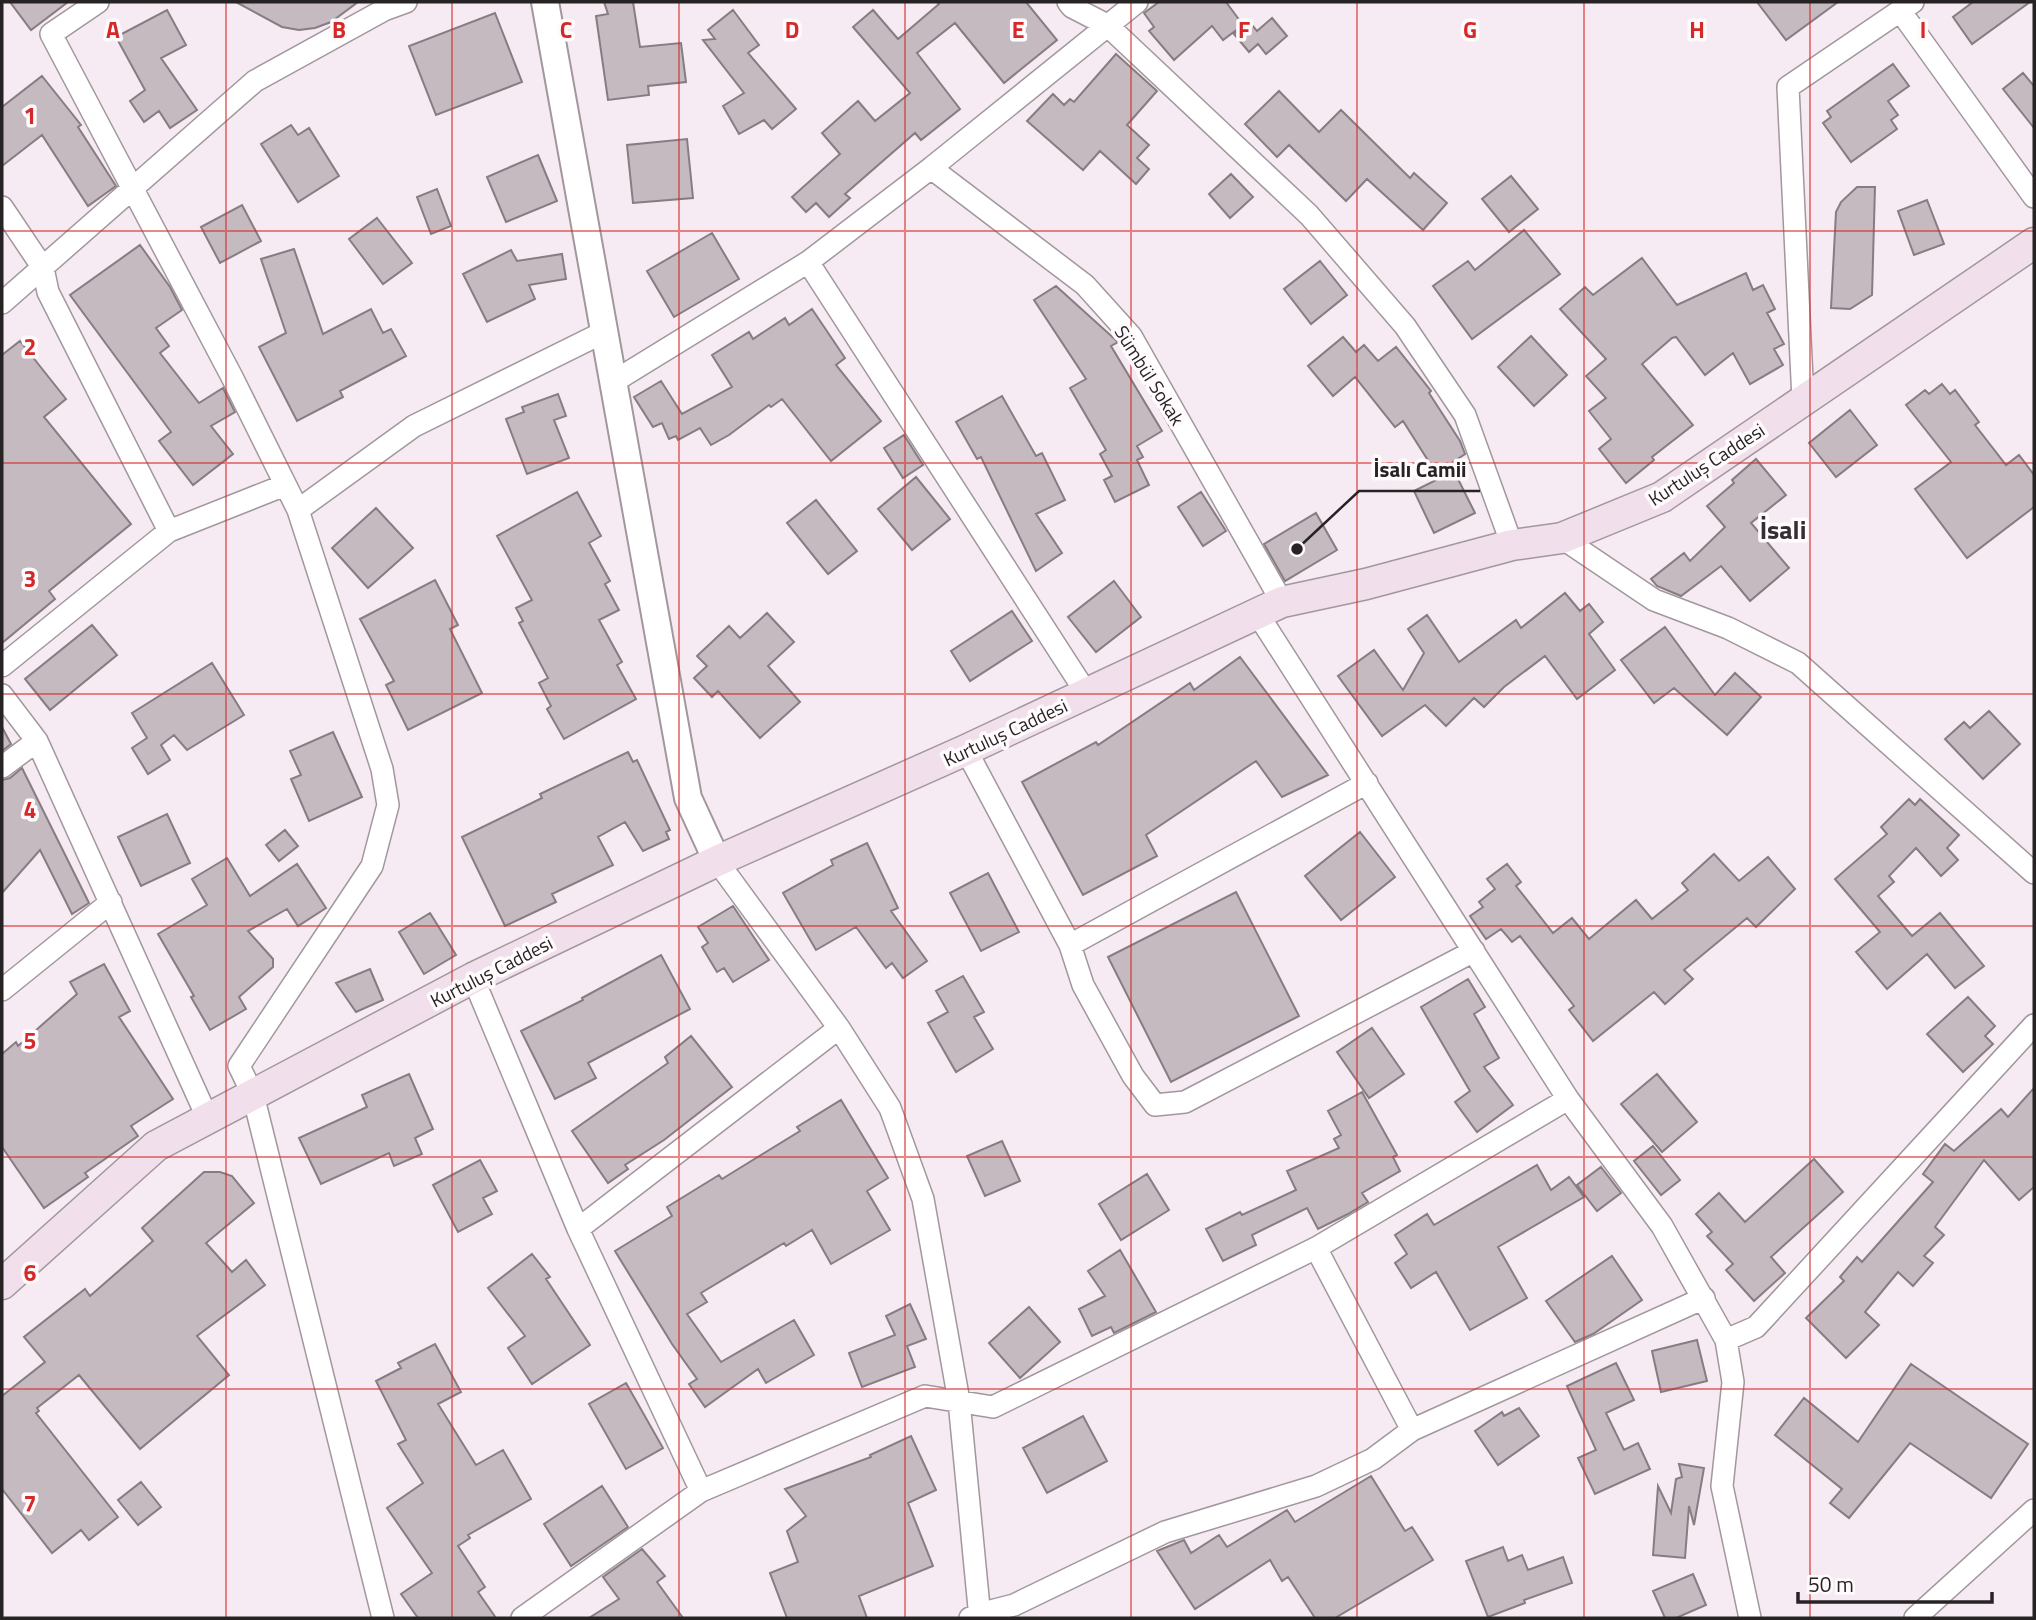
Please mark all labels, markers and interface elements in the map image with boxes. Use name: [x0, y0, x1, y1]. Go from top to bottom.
text: A: [106, 12, 120, 47]
text: B: [332, 12, 346, 47]
text: C: [560, 12, 572, 47]
text: D: [785, 12, 799, 47]
text: E: [1012, 12, 1024, 47]
text: F: [1238, 12, 1250, 47]
text: G: [1463, 12, 1477, 47]
text: H: [1689, 12, 1705, 47]
text: I: [1920, 12, 1926, 47]
text: 1: [24, 98, 36, 133]
street label: Sümbül Sokak: [1108, 319, 1192, 431]
text: 2: [24, 329, 36, 364]
street label: Kurtuluş Caddesi: [1642, 415, 1770, 513]
callout: İsalı Camii: [1359, 449, 1480, 491]
text: İsalı Camii: [1374, 453, 1466, 485]
district label: İsali: [1760, 510, 1806, 549]
text: 3: [24, 561, 36, 596]
street label: Kurtuluş Caddesi: [938, 691, 1072, 773]
text: 4: [24, 792, 36, 827]
street label: Kurtuluş Caddesi: [425, 928, 557, 1014]
text: 5: [24, 1023, 36, 1058]
text: 6: [24, 1255, 37, 1290]
text: 7: [24, 1486, 36, 1521]
scale bar: [1798, 1560, 1992, 1604]
text: 50 m: [1808, 1568, 1854, 1600]

